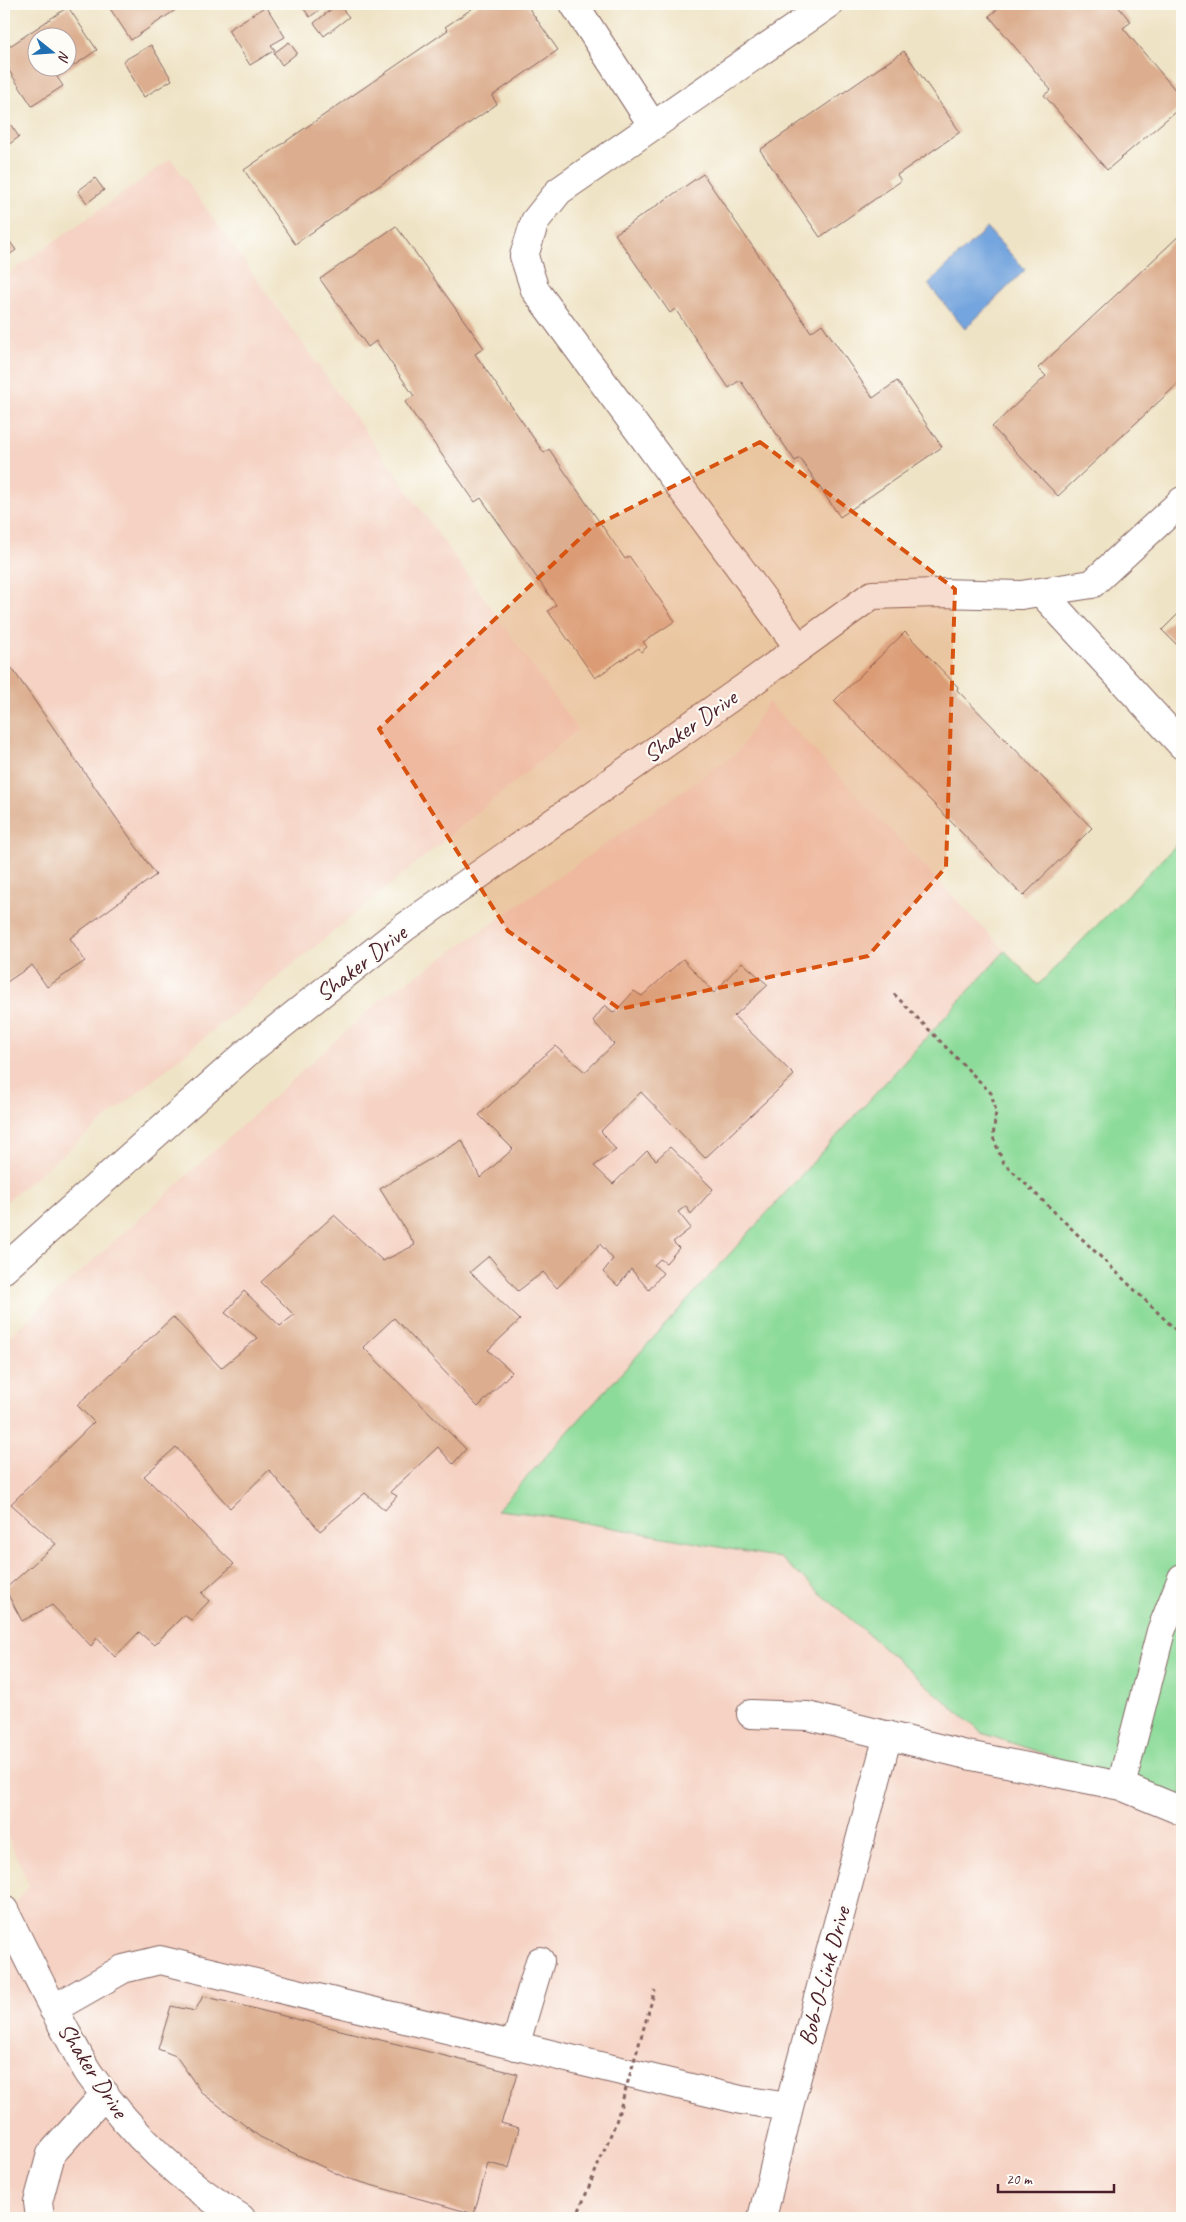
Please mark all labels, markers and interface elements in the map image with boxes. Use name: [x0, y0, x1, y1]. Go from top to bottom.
north arrow: [28, 28, 78, 78]
text: N: [54, 49, 73, 65]
street label: Shaker Drive: [637, 682, 745, 769]
street label: Shaker Drive: [309, 917, 414, 1008]
street label: Bob-O-Link Drive: [791, 1901, 857, 2048]
street label: Shaker Drive: [51, 2017, 136, 2125]
scale bar: [998, 2162, 1115, 2194]
text: 20 m: [1006, 2170, 1033, 2189]

